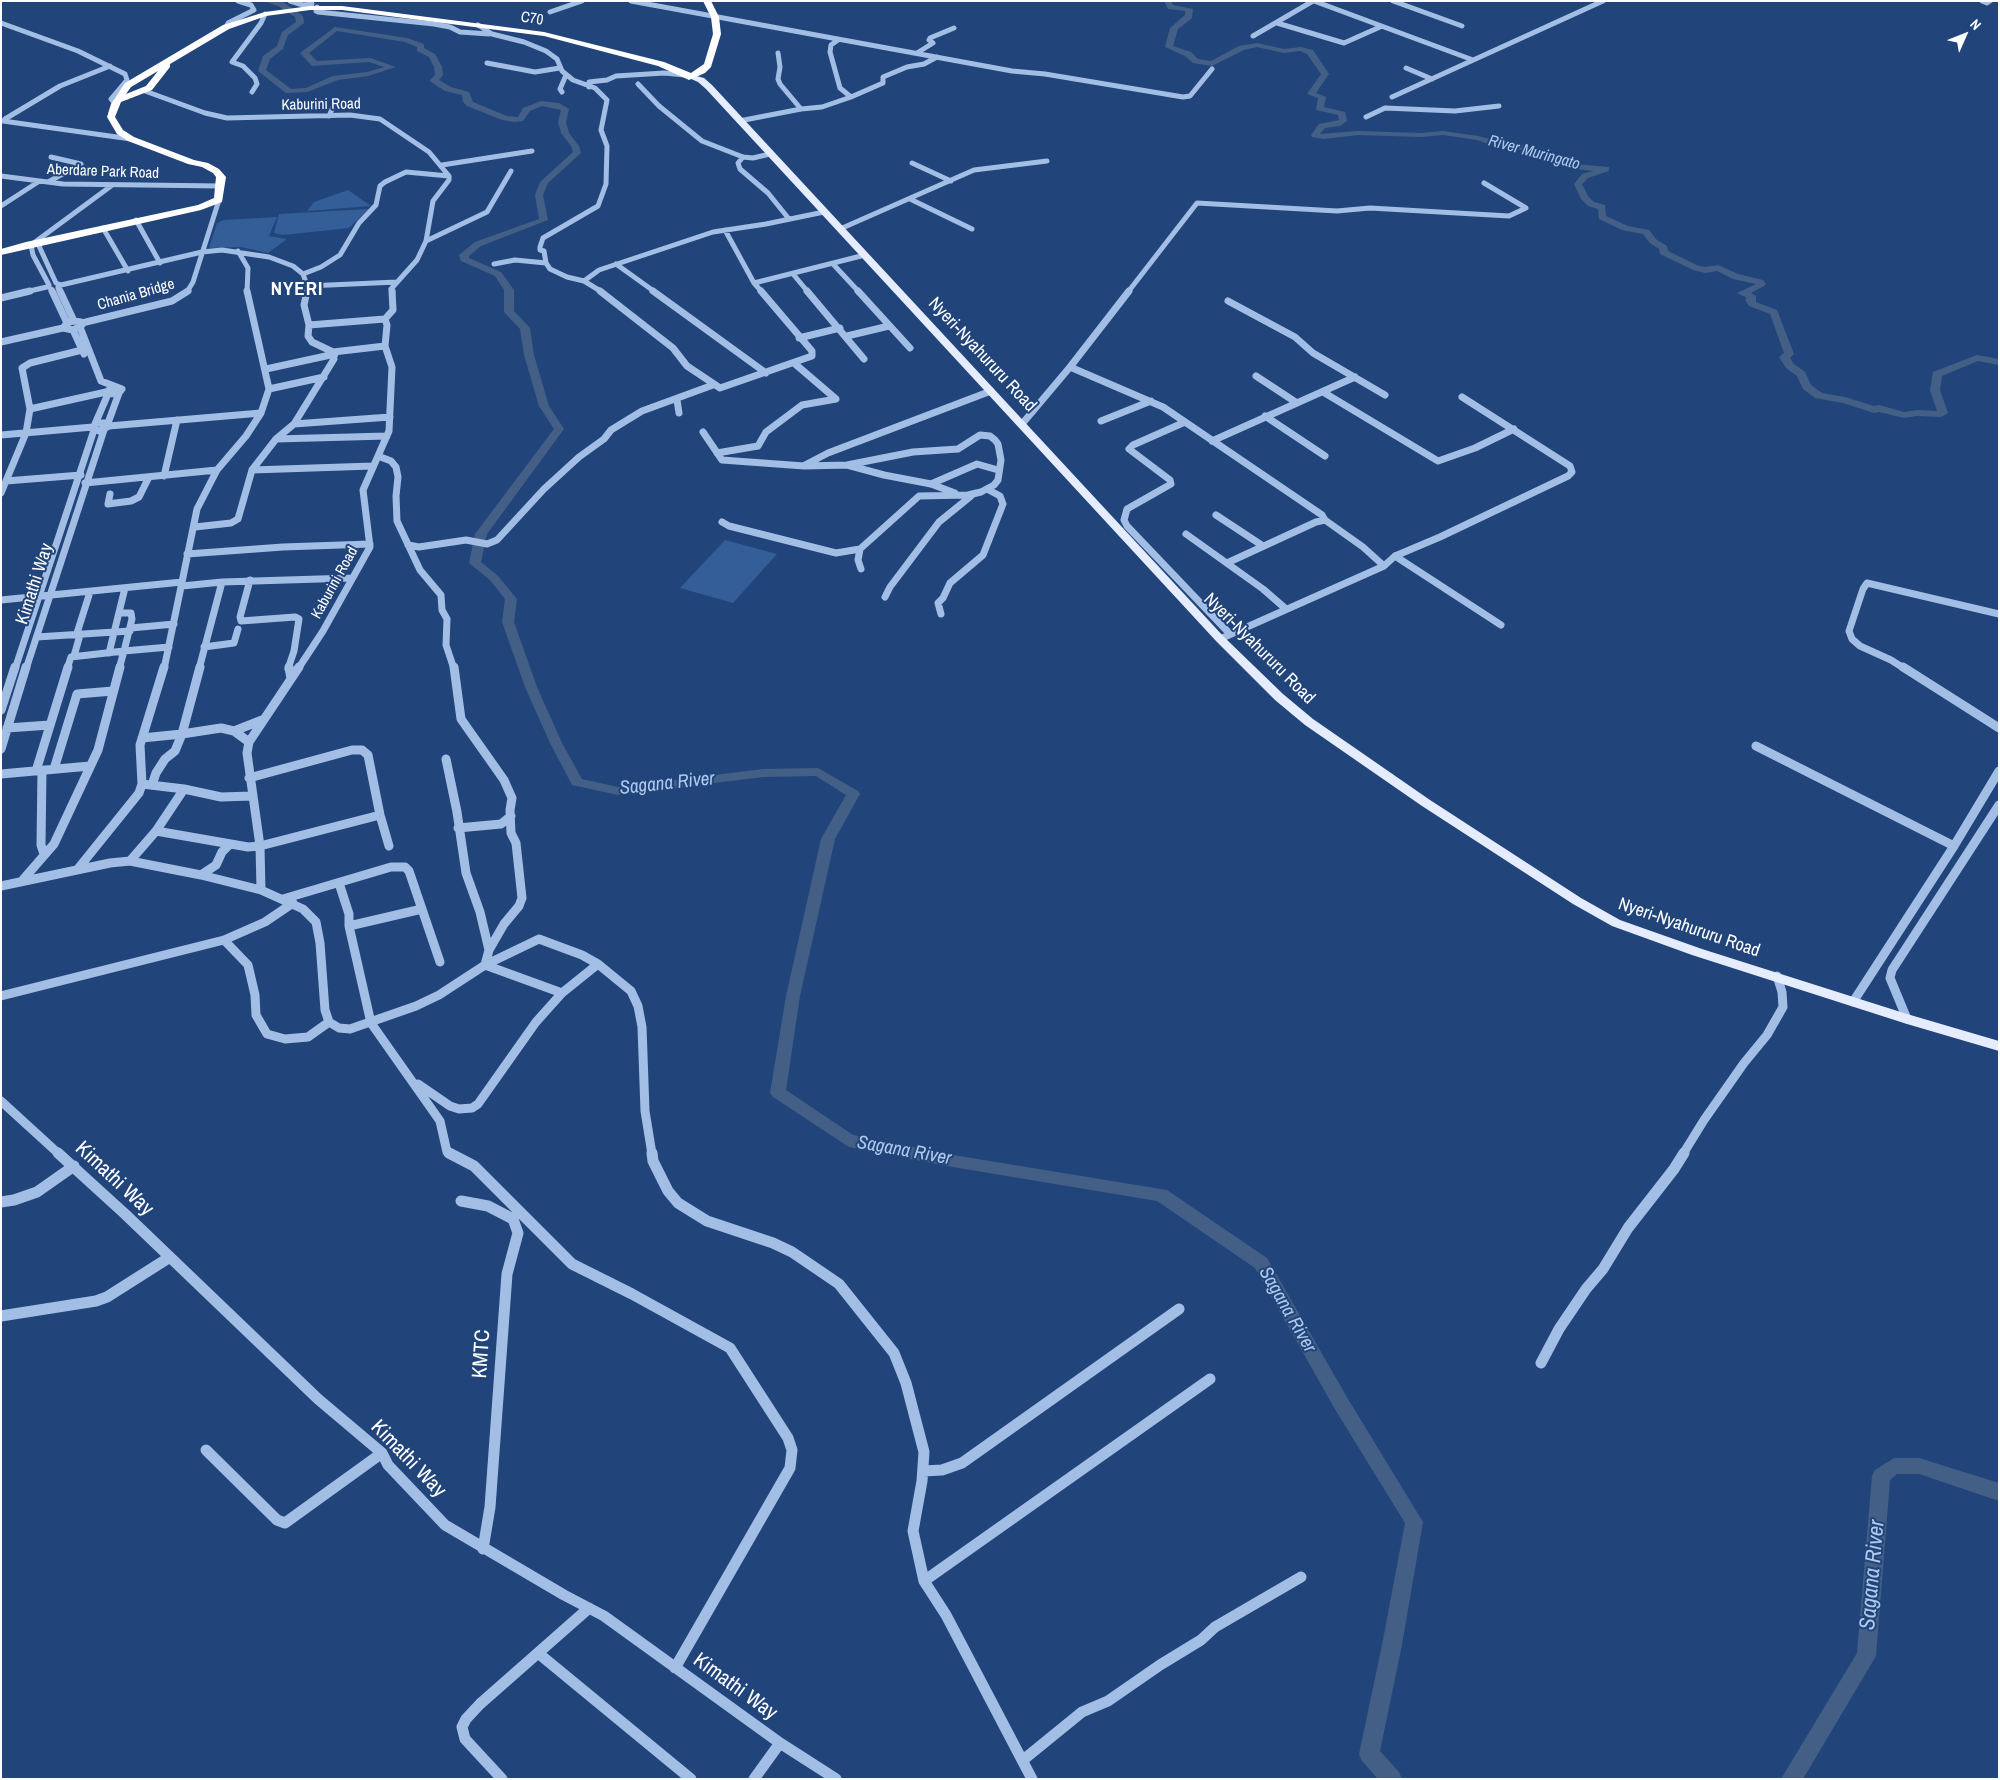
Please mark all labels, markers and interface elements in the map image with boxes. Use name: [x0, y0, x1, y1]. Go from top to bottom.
street label: C70: [519, 8, 545, 30]
north arrow: [1940, 10, 1990, 60]
text: N: [1966, 15, 1985, 34]
street label: Kaburini Road: [281, 95, 361, 115]
water label: River Muringato: [1486, 132, 1582, 174]
street label: Aberdare Park Road: [47, 161, 159, 183]
street label: Chania Bridge: [95, 275, 177, 315]
district label: NYERI: [270, 279, 324, 301]
street label: Nyeri-Nyahururu Road: [923, 293, 1041, 417]
street label: Kimathi Way: [12, 541, 58, 627]
street label: Kaburini Road: [308, 544, 362, 622]
street label: Nyeri-Nyahururu Road: [1199, 589, 1319, 709]
water label: Sagana River: [618, 768, 716, 800]
street label: Nyeri-Nyahururu Road: [1615, 894, 1763, 962]
water label: Sagana River: [855, 1132, 953, 1170]
street label: Kimathi Way: [70, 1136, 158, 1222]
water label: Sagana River: [1253, 1263, 1321, 1357]
street label: KMTC: [468, 1329, 496, 1379]
street label: Kimathi Way: [365, 1415, 451, 1503]
water label: Sagana River: [1855, 1519, 1891, 1631]
street label: Kimathi Way: [688, 1648, 782, 1726]

